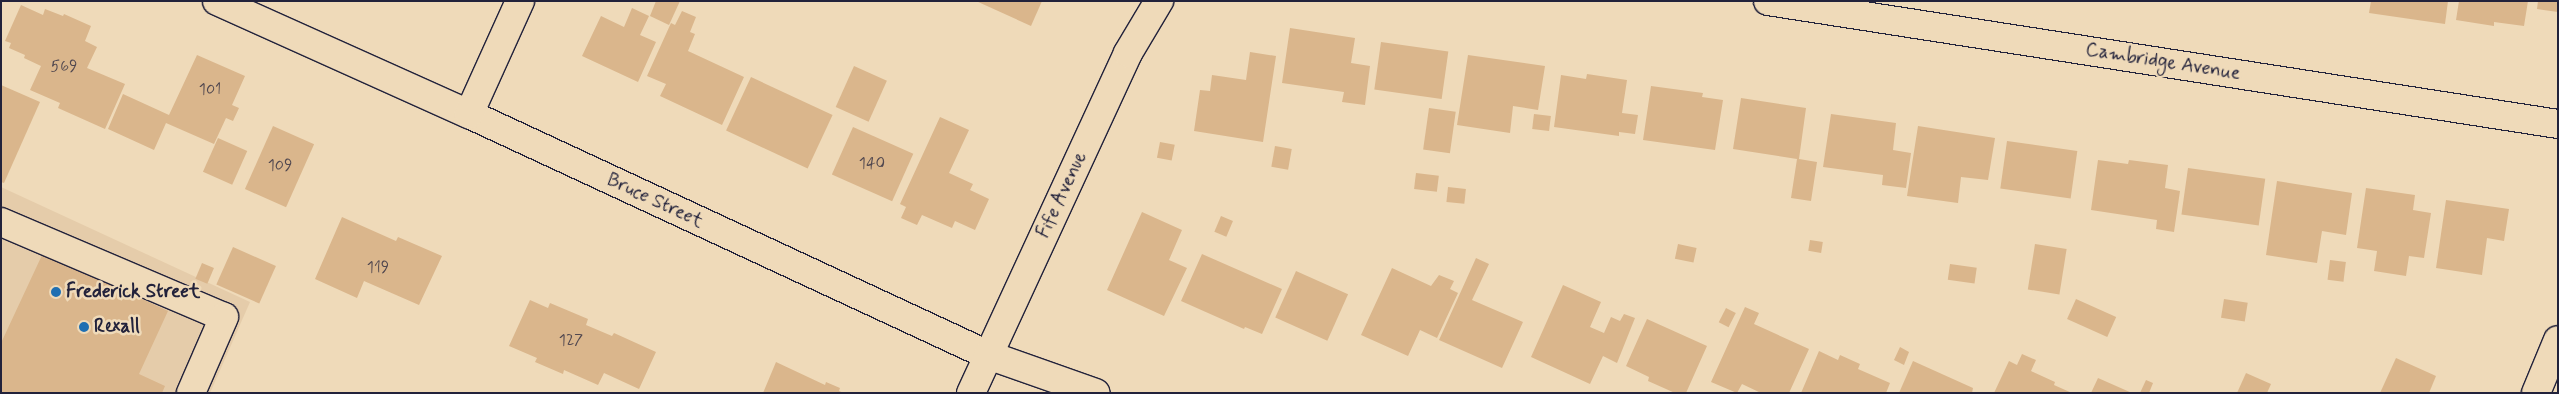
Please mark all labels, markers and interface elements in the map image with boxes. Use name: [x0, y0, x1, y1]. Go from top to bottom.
street label: Cambridge Avenue: [2084, 39, 2242, 85]
house number: 569: [51, 57, 77, 77]
house number: 101: [199, 80, 221, 100]
street label: Fife Avenue: [1031, 147, 1093, 243]
house number: 140: [859, 154, 885, 174]
house number: 109: [268, 156, 292, 176]
street label: Bruce Street: [603, 169, 707, 233]
house number: 119: [367, 258, 389, 278]
place label: Frederick Street: [66, 281, 200, 303]
marker: Frederick Street: [50, 286, 62, 298]
place label: Rexall: [94, 316, 140, 338]
marker: Rexall: [78, 321, 90, 333]
house number: 127: [559, 331, 583, 351]

